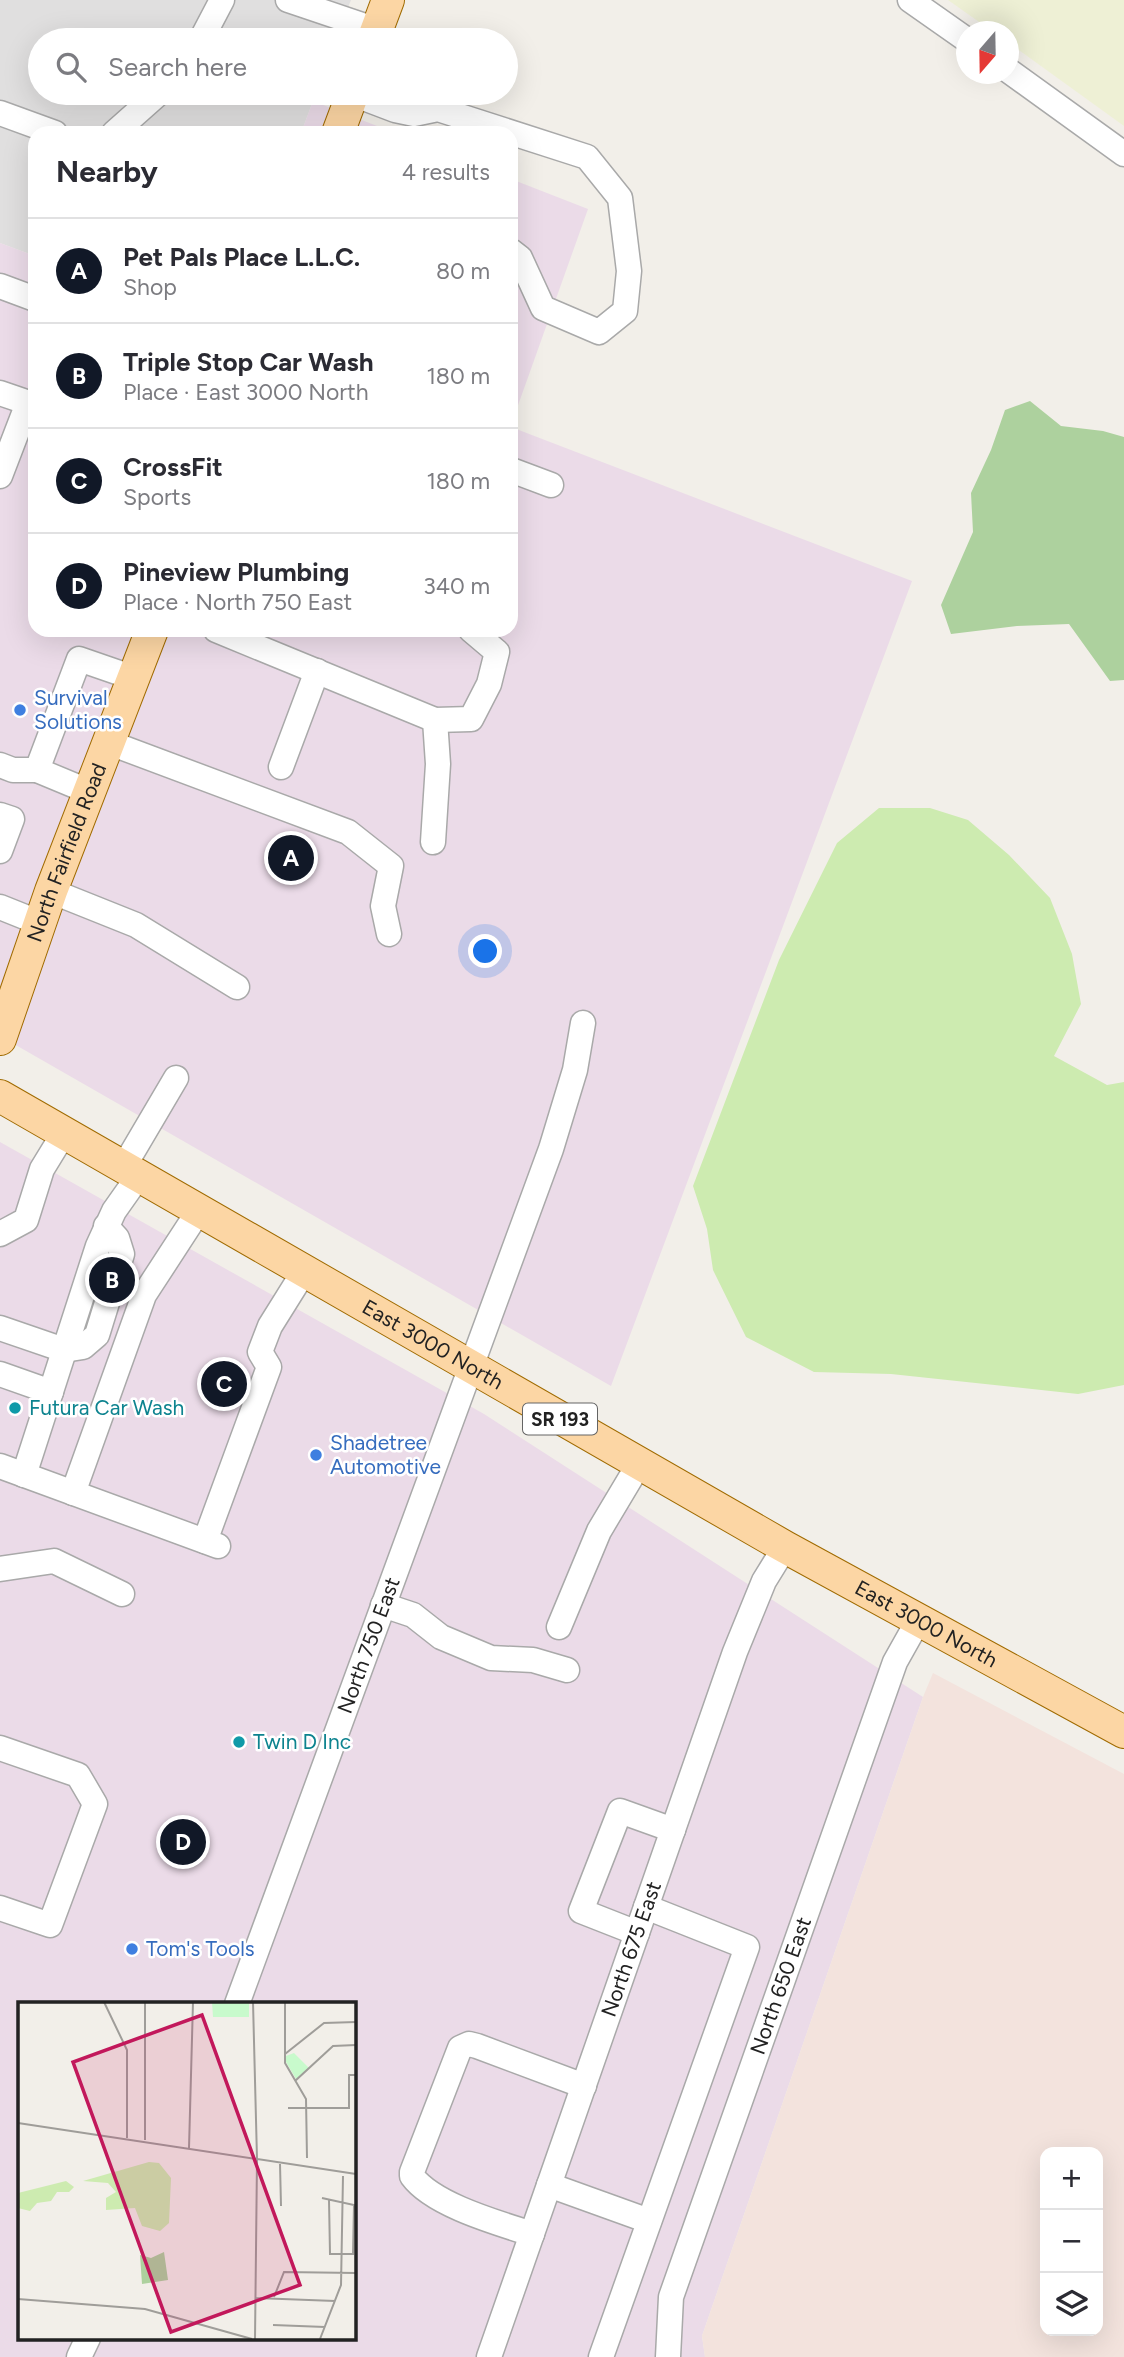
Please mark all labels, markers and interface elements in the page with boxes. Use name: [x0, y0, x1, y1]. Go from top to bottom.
north arrow: [956, 21, 1019, 84]
search box: [28, 28, 518, 105]
icon: search: [52, 48, 90, 86]
text: Search here: [108, 51, 247, 83]
text: Nearby: [56, 153, 158, 190]
text: 4 results: [402, 158, 490, 186]
text: Pet Pals Place L.L.C.: [123, 241, 360, 273]
text: A: [71, 257, 87, 285]
text: 80 m: [436, 257, 490, 285]
text: Shop: [123, 273, 177, 301]
text: Triple Stop Car Wash: [123, 346, 373, 378]
text: B: [72, 362, 86, 390]
text: 180 m: [426, 362, 490, 390]
text: Place · East 3000 North: [123, 378, 369, 406]
text: CrossFit: [123, 451, 223, 483]
text: C: [71, 467, 87, 495]
text: 180 m: [426, 467, 490, 495]
text: Sports: [123, 483, 191, 511]
text: Pineview Plumbing: [123, 556, 349, 588]
text: D: [71, 572, 87, 600]
text: 340 m: [423, 572, 490, 600]
text: Place · North 750 East: [123, 588, 352, 616]
place label: Survival Solutions: [34, 685, 122, 734]
marker: Survival Solutions: [12, 702, 28, 718]
street label: North Fairfield Road: [21, 760, 111, 945]
pin: A: [268, 832, 314, 884]
your location: [468, 934, 502, 968]
pin: B: [89, 1254, 135, 1306]
street label: East 3000 North: [358, 1294, 508, 1394]
pin: C: [201, 1358, 247, 1410]
place label: Futura Car Wash: [29, 1395, 184, 1420]
marker: Futura Car Wash: [7, 1400, 23, 1416]
road number: SR 193: [523, 1404, 597, 1434]
place label: Shadetree Automotive: [330, 1430, 441, 1479]
marker: Shadetree Automotive: [308, 1447, 324, 1463]
street label: North 750 East: [332, 1574, 405, 1717]
street label: East 3000 North: [851, 1575, 1002, 1672]
place label: Twin D Inc: [253, 1729, 351, 1754]
marker: Twin D Inc: [231, 1734, 247, 1750]
pin: D: [160, 1816, 206, 1868]
street label: North 675 East: [596, 1878, 666, 2020]
street label: North 650 East: [745, 1914, 816, 2058]
place label: Tom's Tools: [146, 1936, 255, 1961]
marker: Tom's Tools: [124, 1941, 140, 1957]
inset map: [18, 2002, 355, 2340]
map controls: [1040, 2147, 1103, 2336]
button: +: [1040, 2147, 1103, 2210]
button: −: [1040, 2210, 1103, 2273]
button: layers: [1040, 2273, 1103, 2336]

